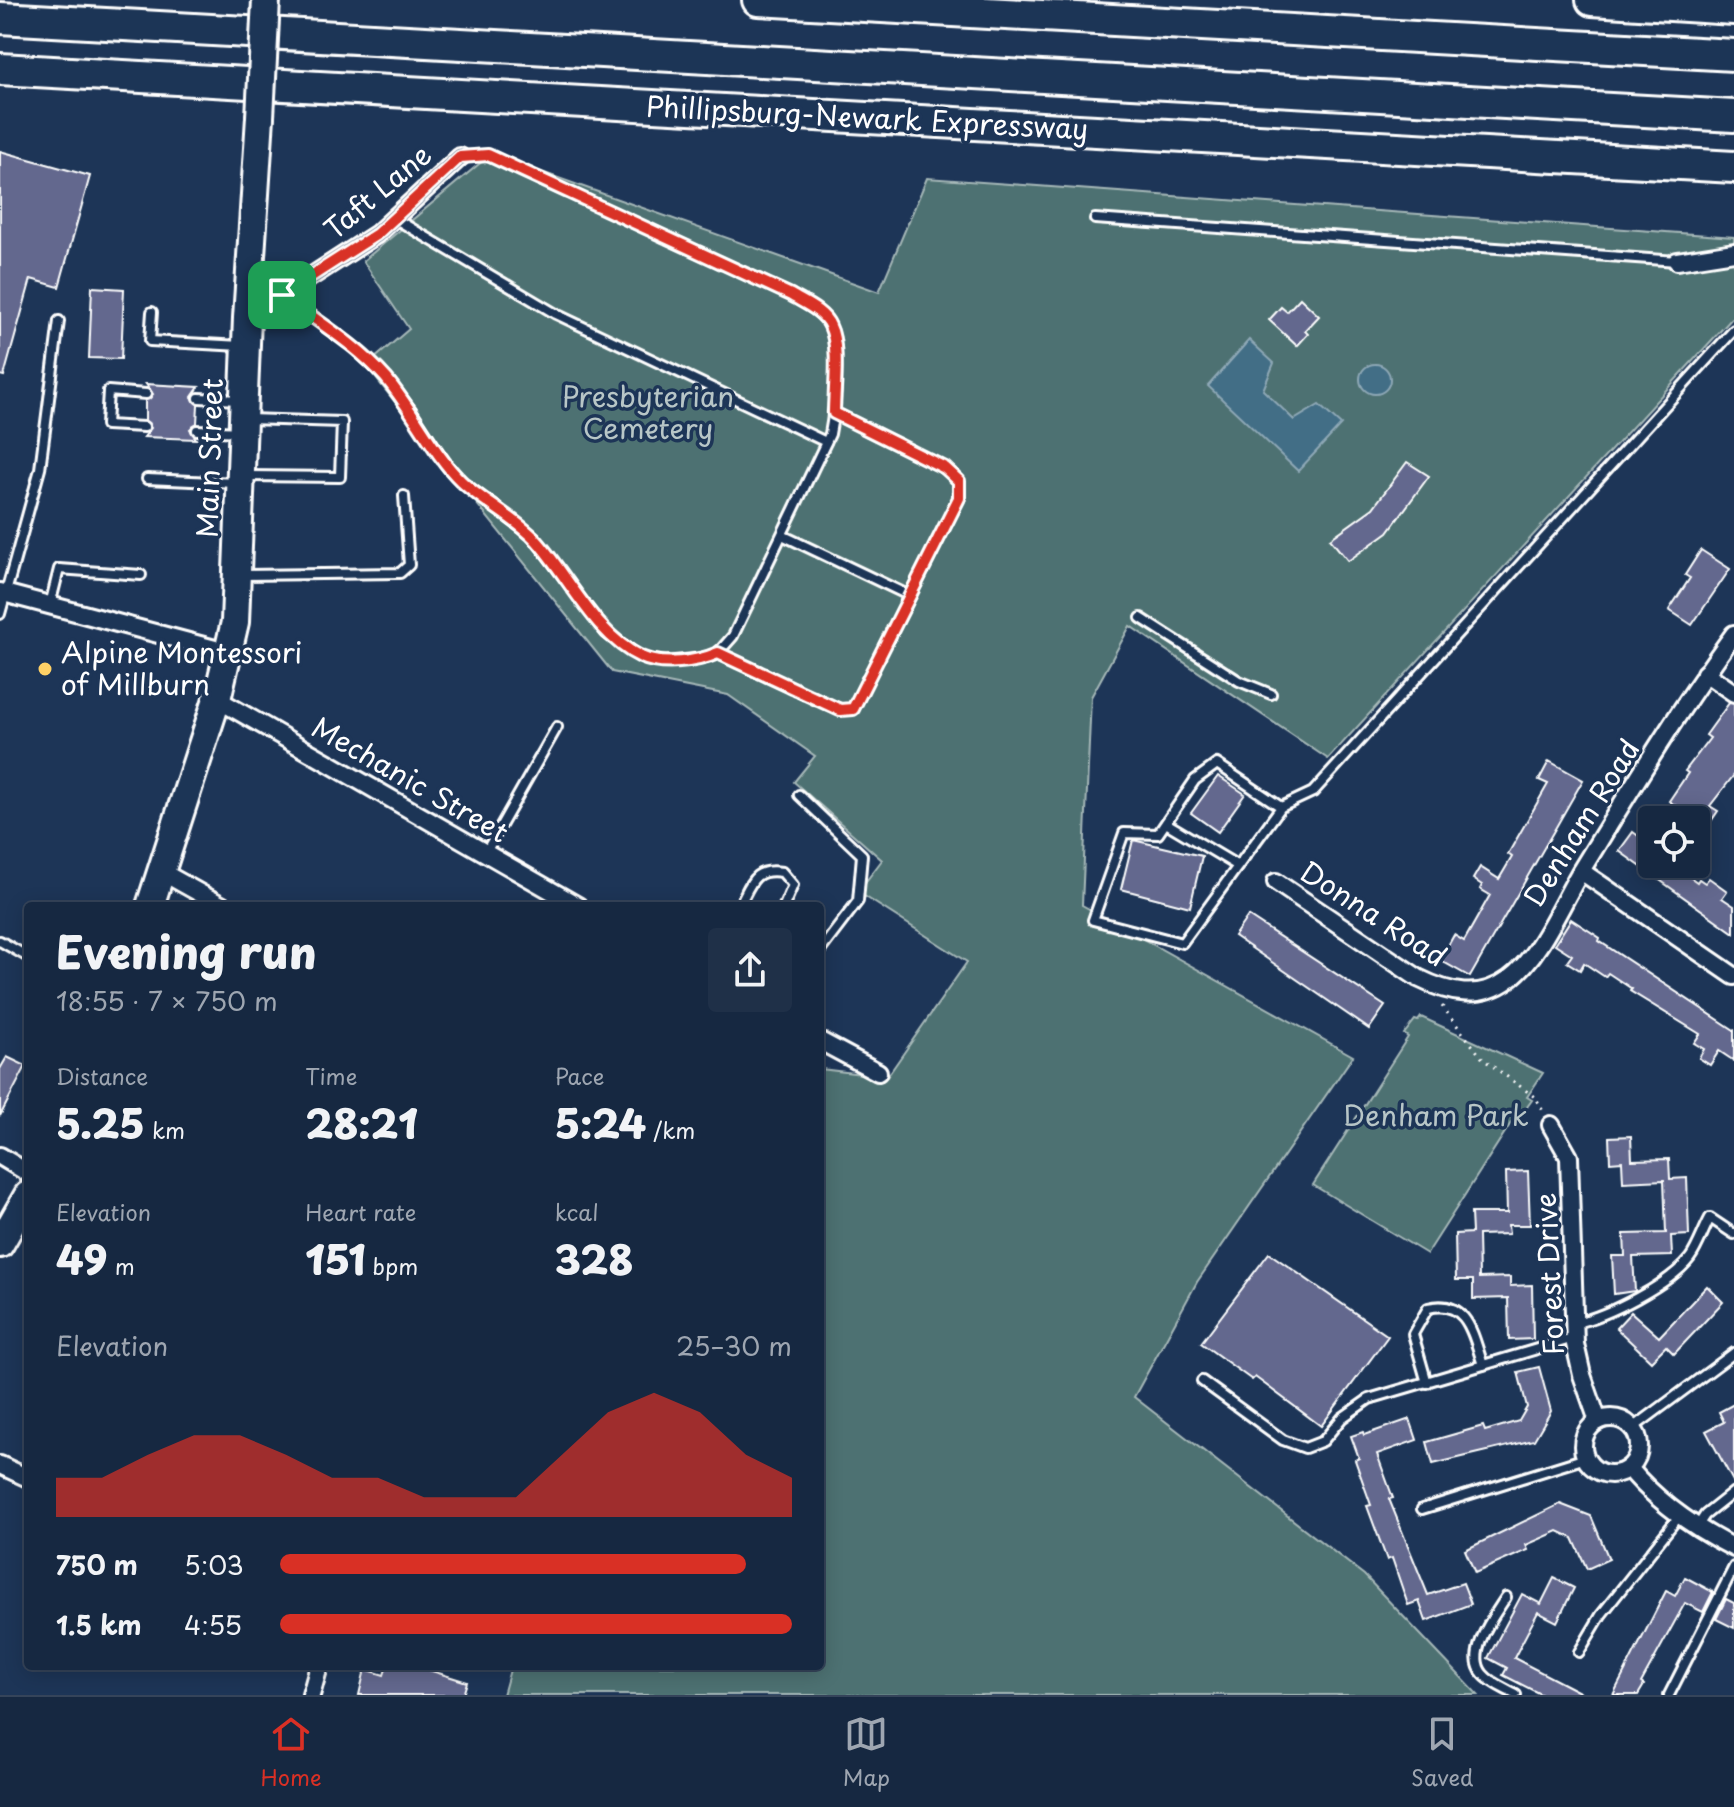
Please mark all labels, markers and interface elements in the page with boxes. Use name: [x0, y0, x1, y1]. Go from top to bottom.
street label: Phillipsburg-Newark Expressway: [645, 83, 1089, 150]
street label: Taft Lane: [314, 133, 440, 249]
pin: [248, 261, 316, 329]
icon: arrive: [260, 273, 304, 317]
park label: Presbyterian Cemetery: [562, 374, 734, 449]
street label: Main Street: [184, 377, 233, 539]
place label: Alpine Montessori of Millburn: [61, 630, 302, 705]
marker: Alpine Montessori of Millburn: [36, 660, 54, 678]
street label: Mechanic Street: [304, 705, 517, 853]
street label: Denham Road: [1512, 730, 1649, 914]
map controls: [1638, 806, 1710, 878]
button: locate: [1638, 806, 1710, 878]
street label: Donna Road: [1292, 849, 1456, 976]
text: Evening run: [56, 918, 317, 984]
button: share: [708, 928, 792, 1012]
text: 18:55 · 7 × 750 m: [56, 981, 278, 1020]
text: Distance: [56, 1059, 148, 1092]
text: Time: [305, 1059, 357, 1092]
text: Pace: [555, 1059, 604, 1092]
text: 5.25: [56, 1092, 145, 1153]
text: 28:21: [305, 1092, 418, 1153]
text: 5:24: [555, 1092, 646, 1153]
park label: Denham Park: [1343, 1093, 1529, 1136]
text: km: [145, 1113, 185, 1146]
text: /km: [646, 1113, 695, 1146]
street label: Forest Drive: [1523, 1192, 1574, 1356]
text: Elevation: [56, 1195, 151, 1228]
text: Heart rate: [305, 1195, 416, 1228]
text: kcal: [555, 1195, 599, 1228]
text: 49: [56, 1228, 107, 1289]
text: 151: [305, 1228, 366, 1289]
text: 328: [555, 1228, 633, 1289]
text: m: [107, 1249, 135, 1282]
text: bpm: [366, 1249, 418, 1282]
text: Elevation: [56, 1326, 168, 1365]
text: 25–30 m: [676, 1326, 792, 1365]
text: 750 m: [56, 1545, 138, 1584]
text: 5:03: [184, 1545, 244, 1584]
text: 1.5 km: [56, 1605, 142, 1644]
text: 4:55: [184, 1605, 242, 1644]
tab: Home: [261, 1712, 322, 1793]
tab: Map: [843, 1712, 890, 1793]
tab: Saved: [1411, 1712, 1473, 1793]

